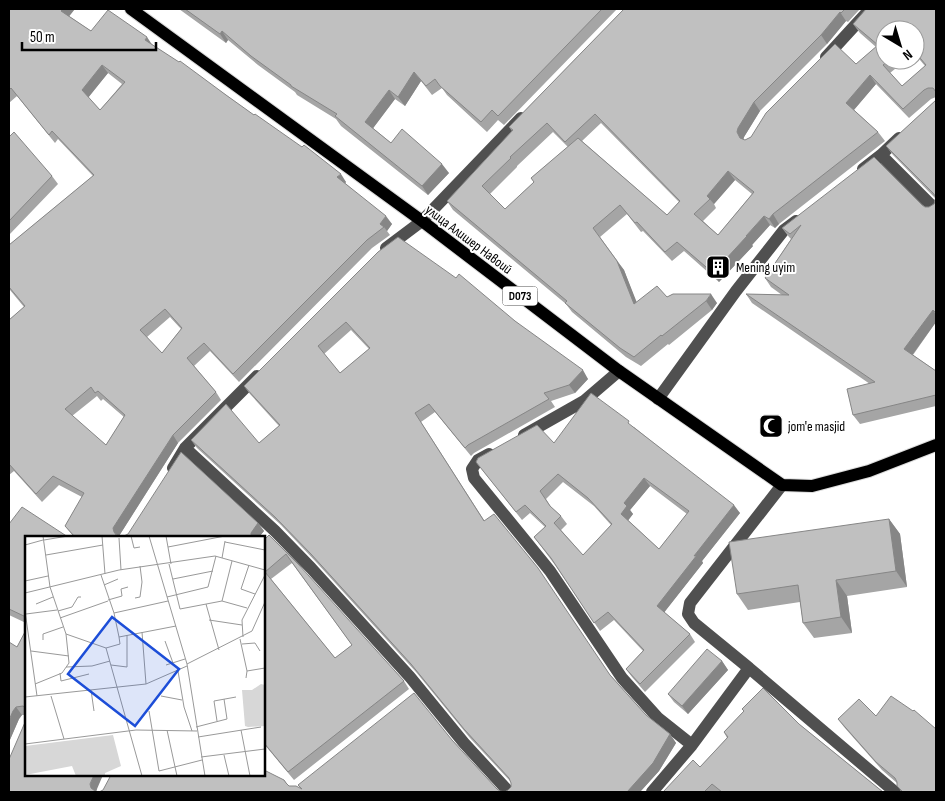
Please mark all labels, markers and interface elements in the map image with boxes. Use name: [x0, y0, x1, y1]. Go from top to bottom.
scale bar: [22, 20, 156, 52]
north arrow: [875, 20, 925, 70]
text: 50 m: [30, 28, 55, 47]
text: N: [900, 46, 916, 64]
street label: улица Алишер Навоий: [422, 201, 516, 278]
building icon: Mening uyim: [705, 254, 731, 280]
place label: Mening uyim: [736, 259, 795, 276]
road number: D073: [502, 286, 538, 306]
mosque icon: jom'e masjid: [758, 413, 784, 439]
place label: jom'e masjid: [787, 418, 845, 435]
inset map: [25, 536, 265, 776]

